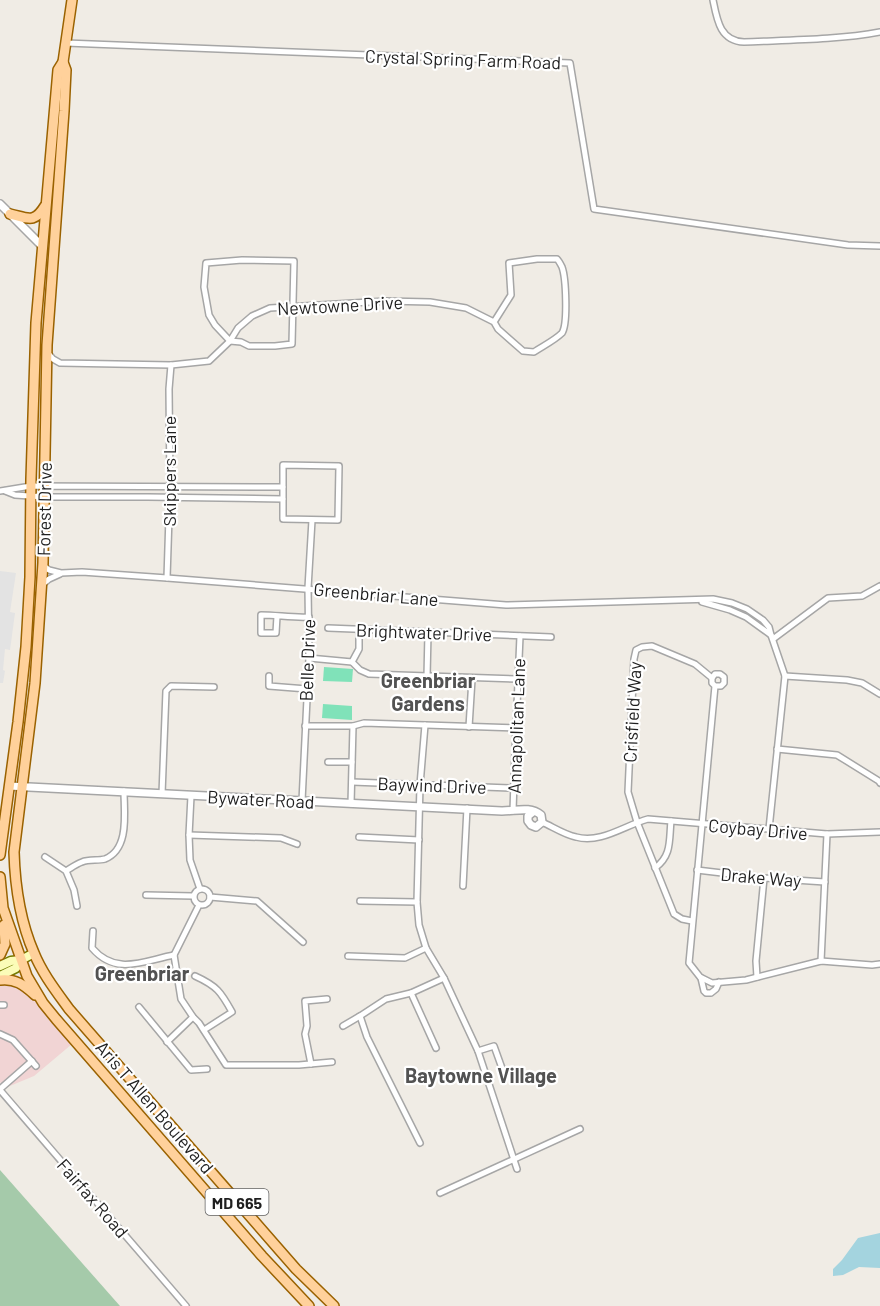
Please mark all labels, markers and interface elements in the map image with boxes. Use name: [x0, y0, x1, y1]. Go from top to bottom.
street label: Crystal Spring Farm Road: [365, 45, 561, 73]
street label: Newtowne Drive: [276, 291, 404, 319]
street label: Skippers Lane: [158, 416, 180, 526]
street label: Forest Drive: [32, 462, 56, 556]
street label: Greenbriar Lane: [313, 578, 439, 610]
street label: Belle Drive: [295, 618, 319, 702]
street label: Brightwater Drive: [355, 619, 493, 645]
street label: Annapolitan Lane: [503, 658, 529, 794]
street label: Crisfield Way: [618, 661, 646, 763]
district label: Greenbriar Gardens: [381, 668, 476, 715]
street label: Baywind Drive: [377, 772, 487, 798]
street label: Bywater Road: [207, 785, 315, 813]
street label: Coybay Drive: [707, 814, 809, 844]
street label: Drake Way: [720, 863, 802, 891]
district label: Greenbriar: [95, 961, 190, 985]
street label: Aris T Allen Boulevard: [91, 1036, 219, 1178]
district label: Baytowne Village: [405, 1063, 557, 1087]
street label: Fairfax Road: [53, 1154, 133, 1242]
road number: MD 665: [206, 1189, 268, 1215]

